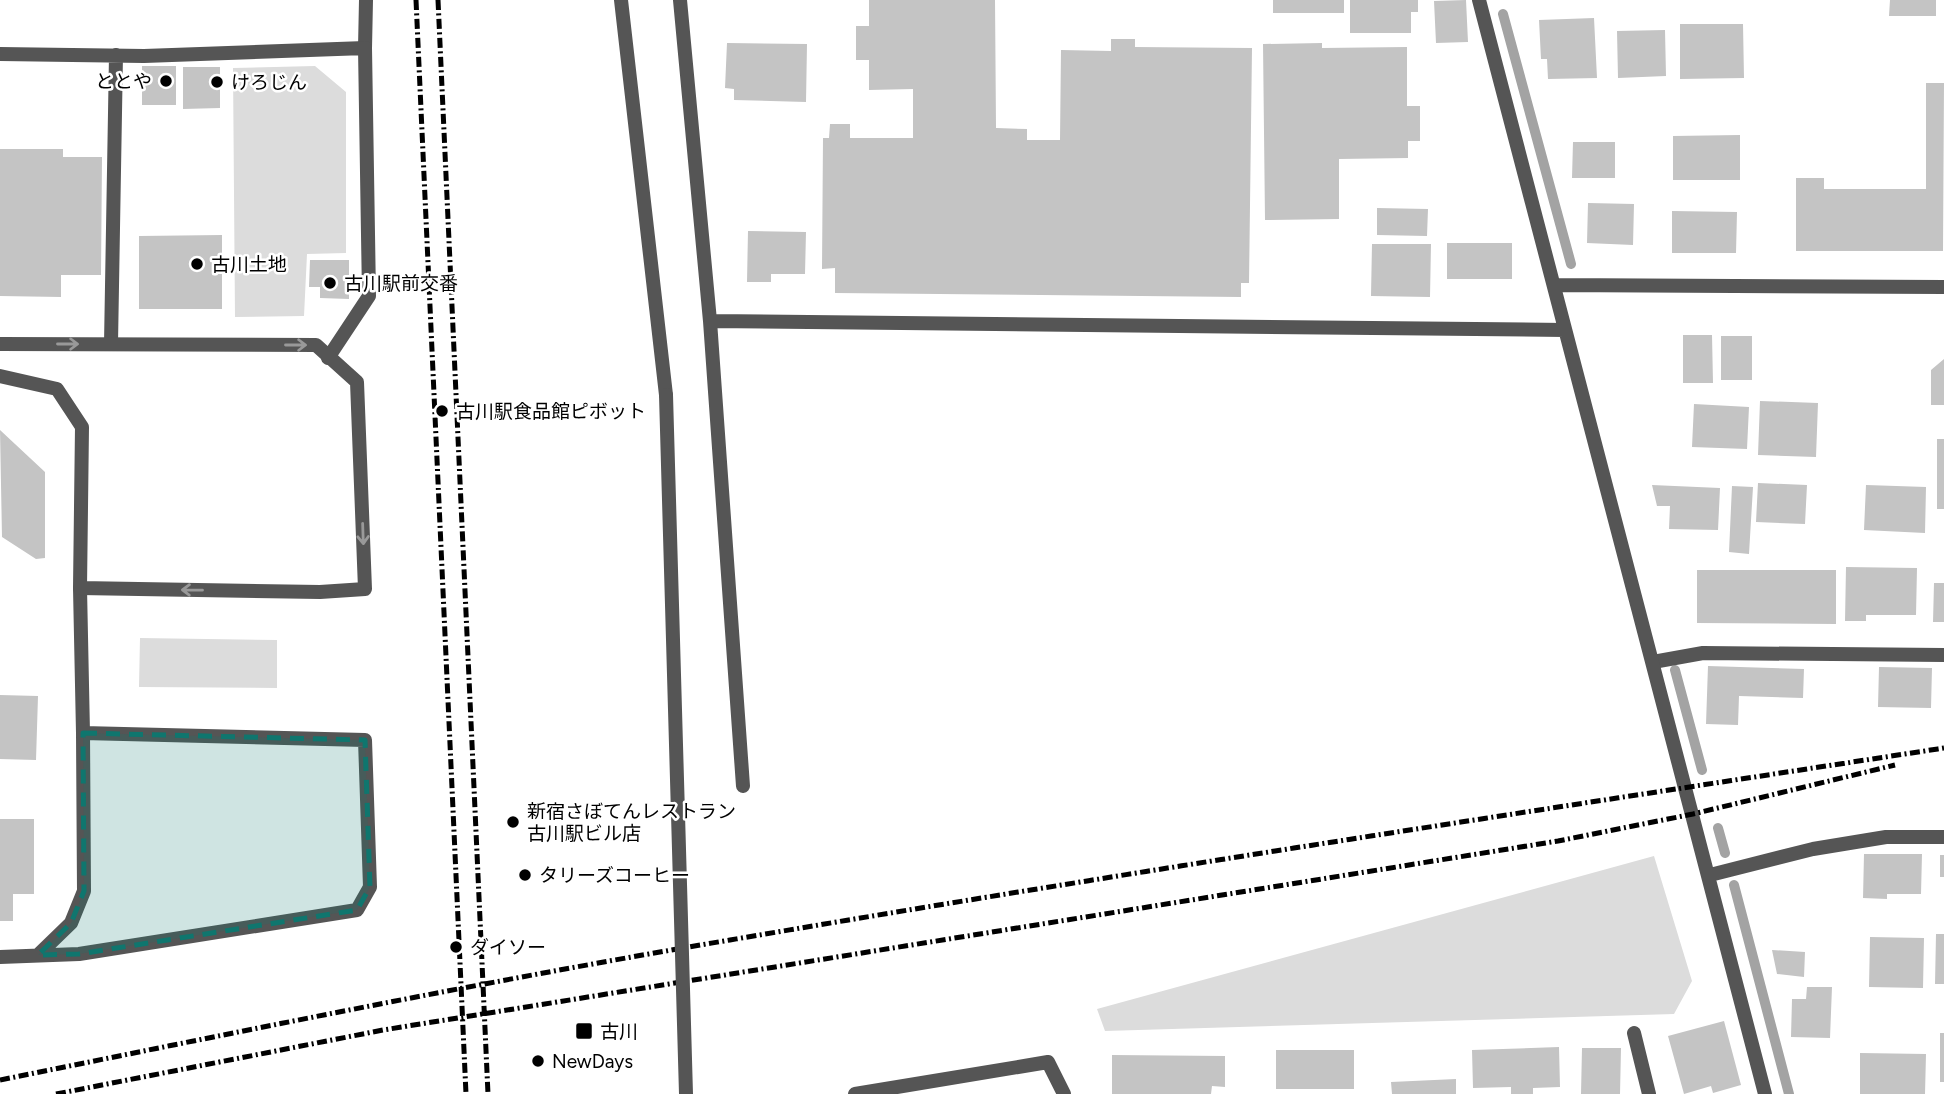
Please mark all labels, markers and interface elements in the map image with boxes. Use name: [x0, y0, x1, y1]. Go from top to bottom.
place label: ととや: [95, 70, 152, 93]
place label: けろじん: [231, 71, 307, 94]
marker: ととや: [158, 73, 174, 89]
marker: けろじん: [209, 74, 225, 90]
place label: 古川土地: [211, 253, 287, 276]
marker: 古川土地: [189, 256, 205, 272]
place label: 古川駅前交番: [344, 272, 458, 295]
marker: 古川駅前交番: [322, 275, 338, 291]
one-way arrow: [56, 337, 79, 351]
one-way arrow: [284, 338, 307, 352]
place label: 古川駅食品館ピボット: [456, 400, 646, 423]
marker: 古川駅食品館ピボット: [434, 403, 450, 419]
one-way arrow: [356, 522, 369, 545]
one-way arrow: [181, 583, 204, 597]
place label: 新宿さぼてんレストラン 古川駅ビル店: [527, 800, 736, 845]
marker: 新宿さぼてんレストラン 古川駅ビル店: [505, 814, 521, 830]
place label: タリーズコーヒー: [539, 864, 690, 887]
marker: タリーズコーヒー: [517, 867, 533, 883]
place label: ダイソー: [470, 936, 546, 959]
marker: ダイソー: [448, 939, 464, 955]
place label: 古川: [600, 1020, 638, 1043]
marker: 古川: [574, 1021, 594, 1041]
place label: NewDays: [552, 1050, 633, 1073]
marker: NewDays: [530, 1053, 546, 1069]

